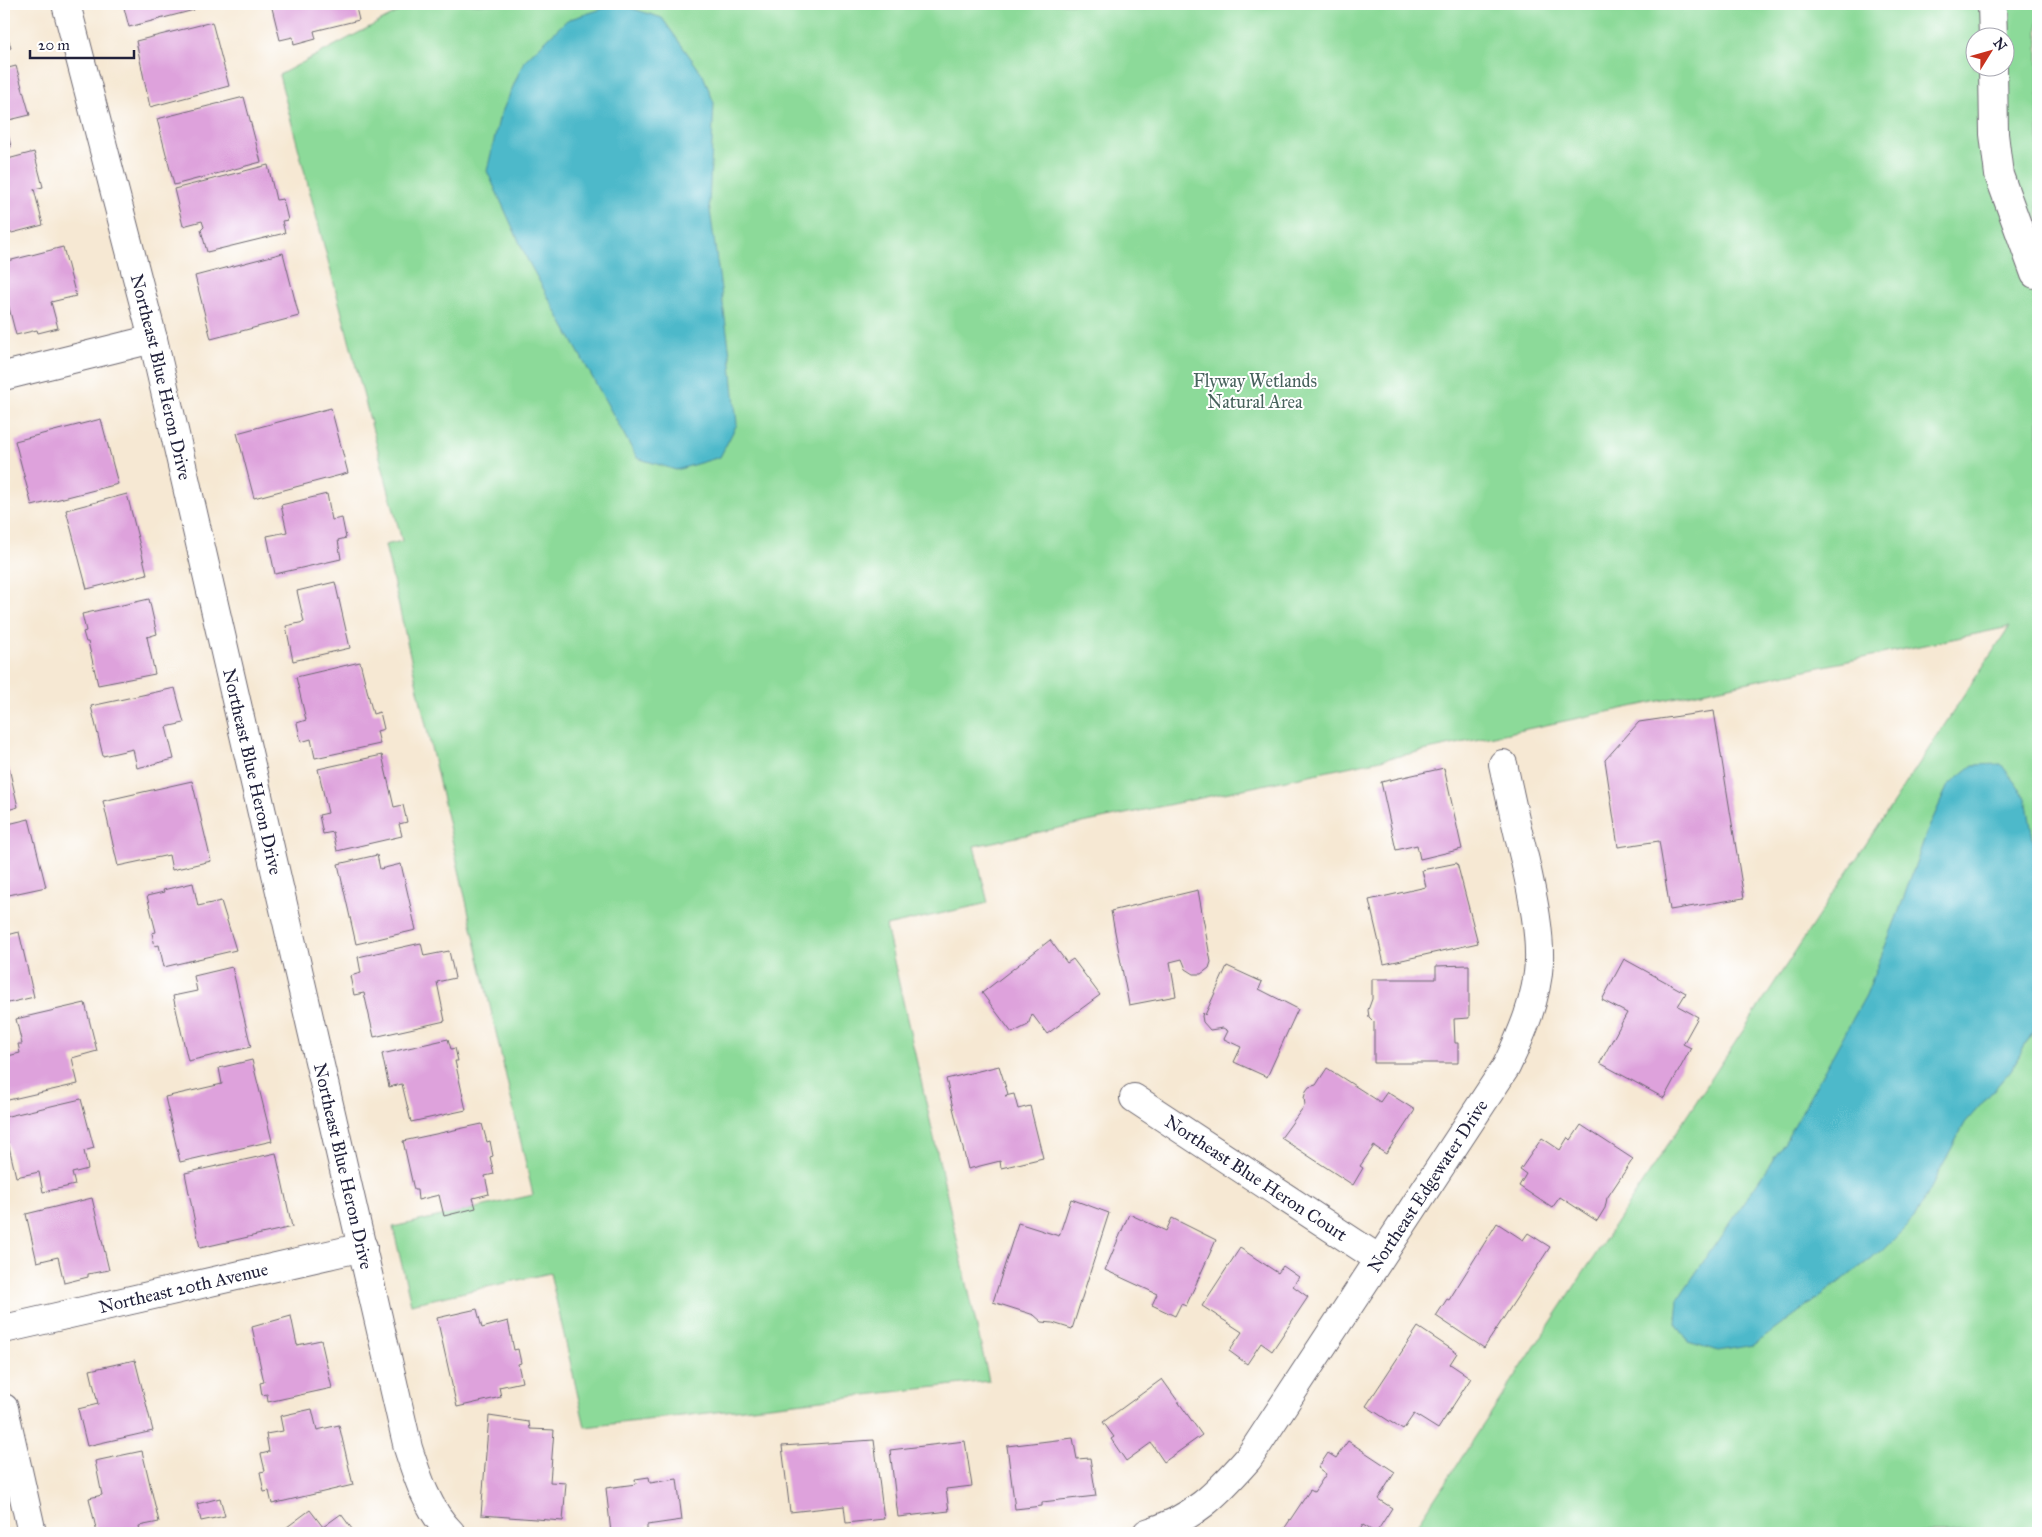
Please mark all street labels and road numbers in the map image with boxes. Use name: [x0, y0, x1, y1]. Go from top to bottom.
street label: Northeast Blue Heron Drive: [126, 272, 196, 482]
street label: Northeast Blue Heron Drive: [218, 666, 287, 877]
street label: Northeast Blue Heron Drive: [309, 1061, 378, 1272]
street label: Northeast Edgewater Drive: [1363, 1095, 1493, 1277]
street label: Northeast Blue Heron Court: [1161, 1110, 1352, 1246]
street label: Northeast 20th Avenue: [97, 1258, 270, 1318]

